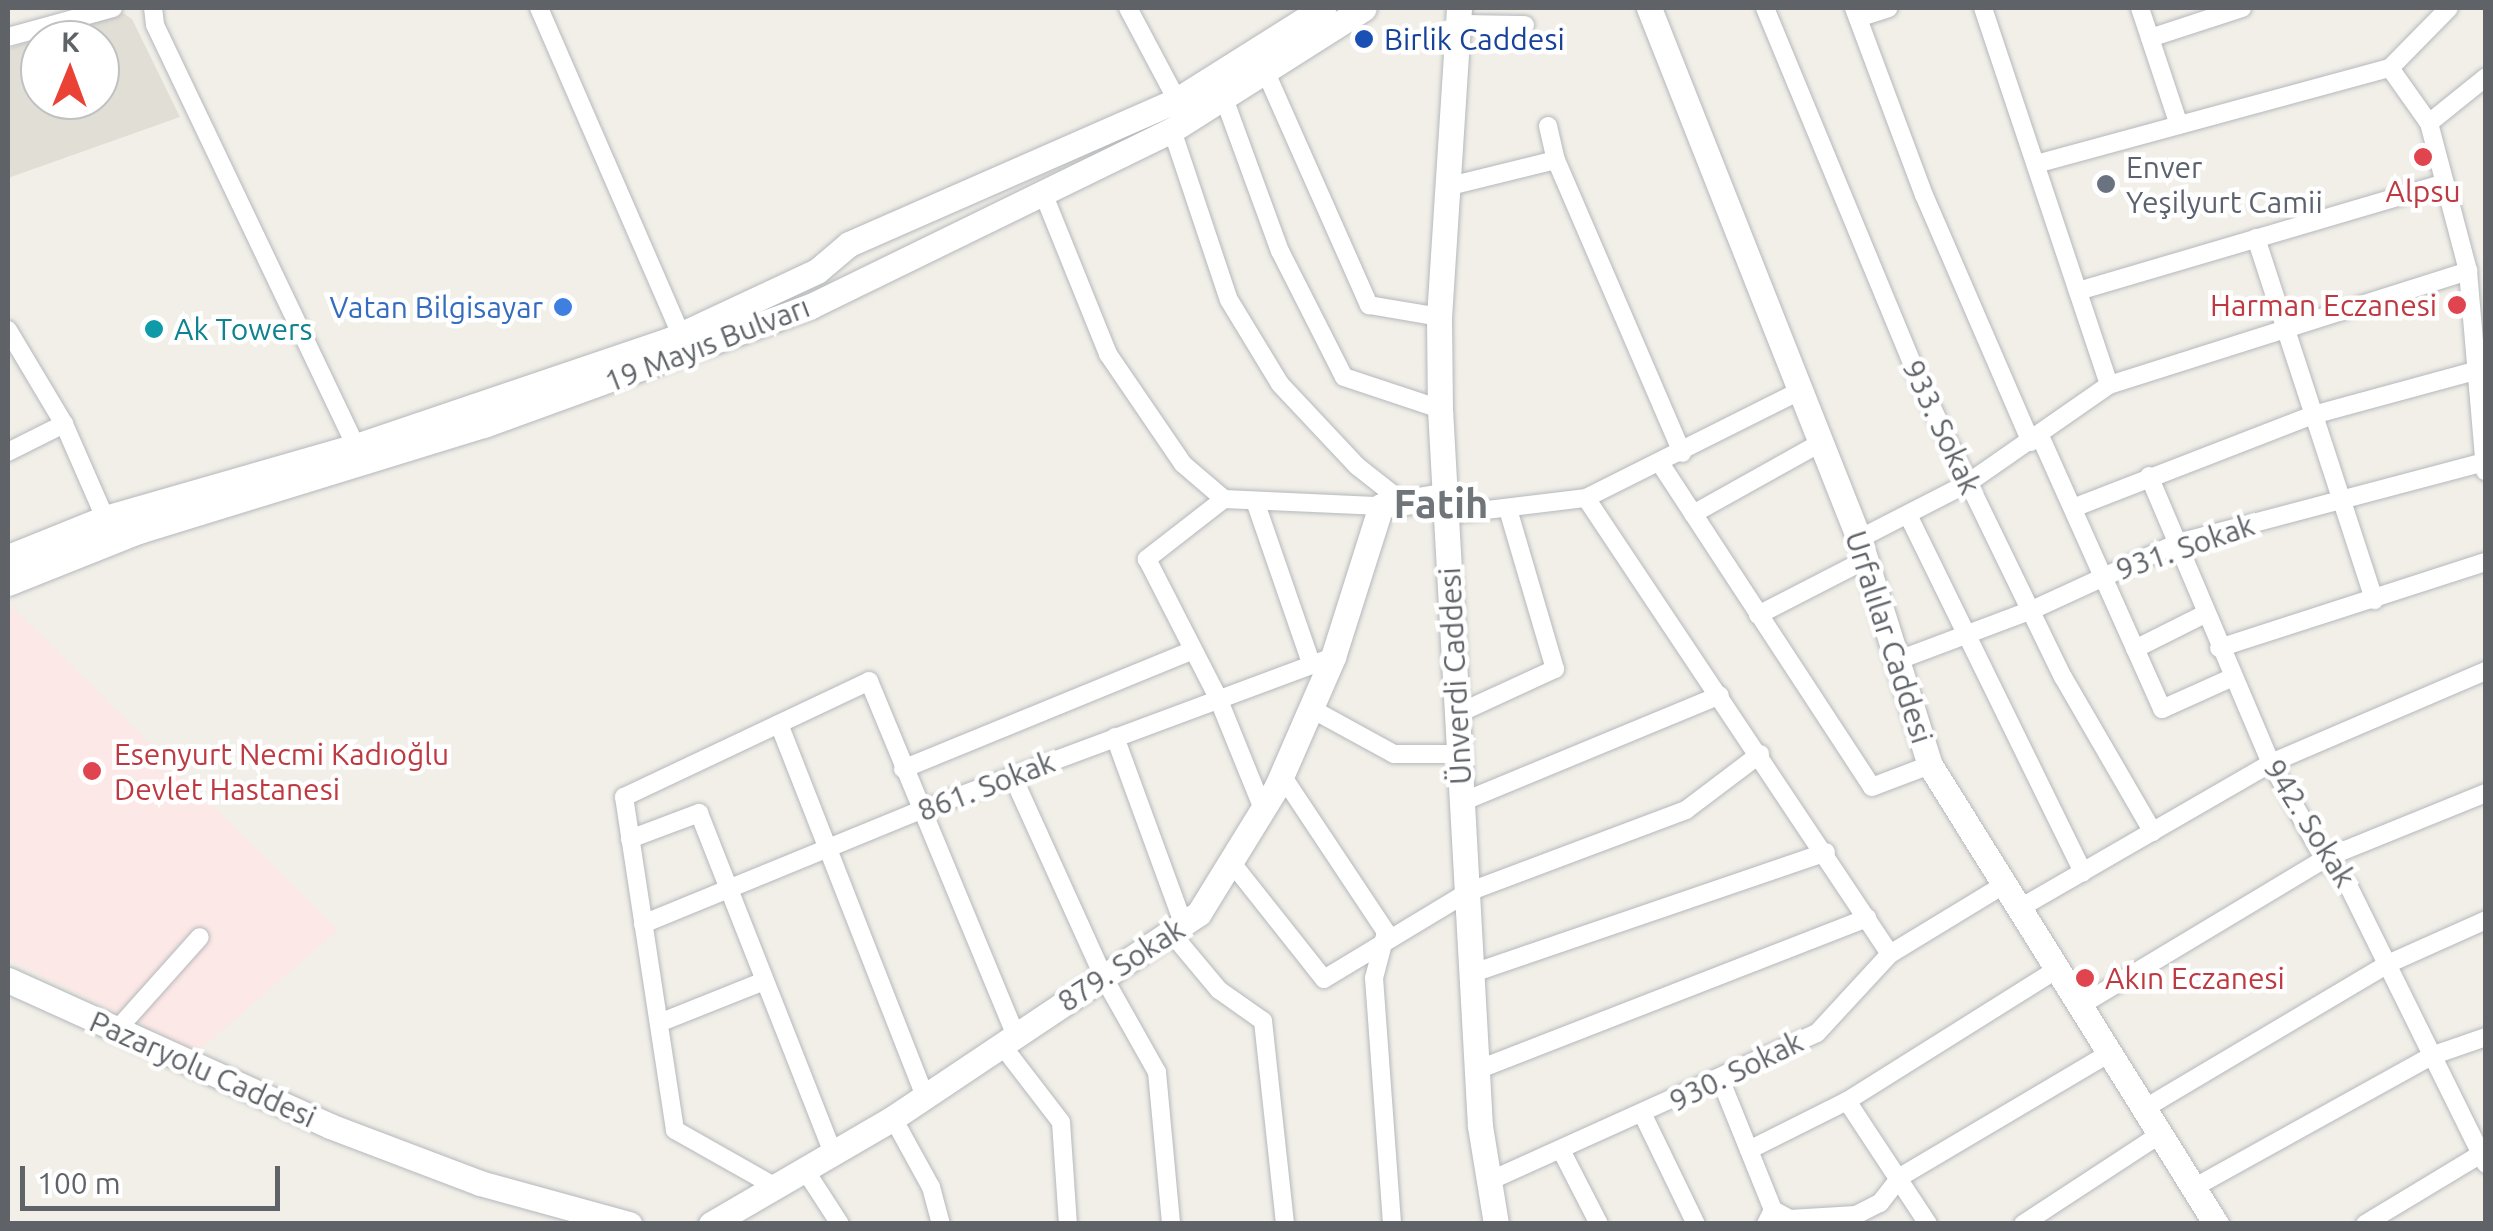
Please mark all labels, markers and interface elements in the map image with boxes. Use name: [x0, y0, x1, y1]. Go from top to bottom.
north arrow: [20, 20, 120, 120]
place label: Birlik Caddesi: [1384, 21, 1565, 57]
text: K: [61, 26, 80, 57]
marker: Birlik Caddesi: [1353, 28, 1375, 50]
marker: Alpsu: [2412, 146, 2434, 168]
place label: Enver Yeşilyurt Camii: [2126, 149, 2323, 220]
marker: Enver Yeşilyurt Camii: [2095, 173, 2117, 195]
place label: Alpsu: [2385, 173, 2461, 209]
place label: Harman Eczanesi: [2210, 287, 2437, 323]
street label: 19 Mayıs Bulvarı: [599, 288, 815, 400]
place label: Vatan Bilgisayar: [330, 289, 543, 325]
marker: Harman Eczanesi: [2446, 294, 2468, 316]
marker: Vatan Bilgisayar: [552, 296, 574, 318]
place label: Ak Towers: [174, 311, 312, 347]
marker: Ak Towers: [143, 318, 165, 340]
street label: 933. Sokak: [1895, 354, 1989, 500]
district label: Fatih: [1394, 480, 1488, 528]
street label: 931. Sokak: [2111, 507, 2259, 587]
street label: Urfalılar Caddesi: [1838, 526, 1940, 748]
street label: Ünverdi Caddesi: [1431, 566, 1479, 786]
place label: Esenyurt Necmi Kadıoğlu Devlet Hastanesi: [114, 736, 449, 806]
street label: 861. Sokak: [912, 743, 1060, 829]
street label: 942. Sokak: [2257, 752, 2363, 894]
marker: Esenyurt Necmi Kadıoğlu Devlet Hastanesi: [79, 758, 105, 784]
street label: 879. Sokak: [1051, 911, 1191, 1019]
place label: Akın Eczanesi: [2105, 960, 2285, 996]
marker: Akın Eczanesi: [2074, 967, 2096, 989]
street label: Pazaryolu Caddesi: [84, 1003, 322, 1135]
street label: 930. Sokak: [1663, 1023, 1809, 1119]
scale bar: [25, 1146, 285, 1208]
text: 100 m: [37, 1166, 121, 1200]

